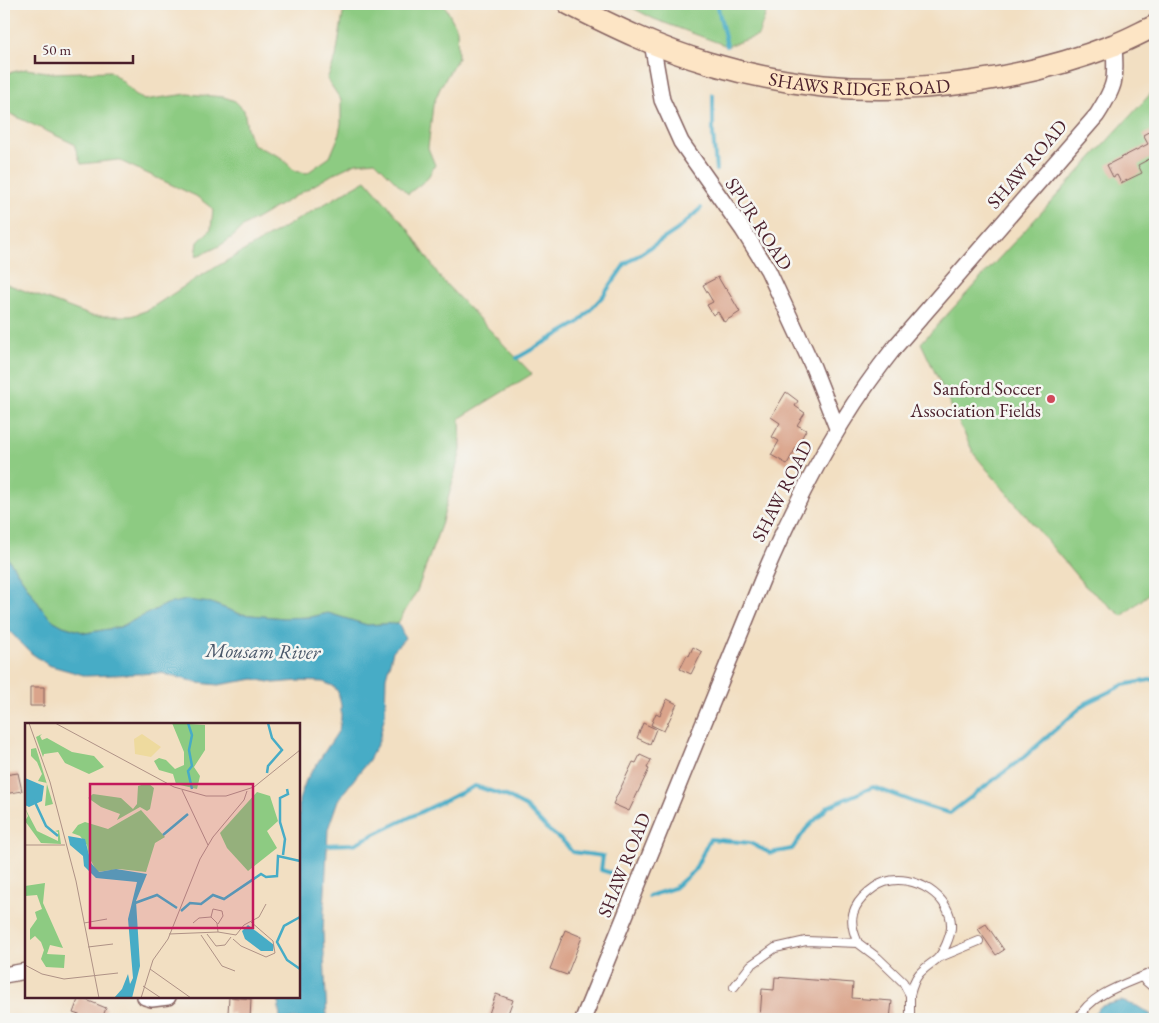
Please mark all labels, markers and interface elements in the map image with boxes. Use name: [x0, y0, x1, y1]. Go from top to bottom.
scale bar: [35, 32, 132, 64]
text: 50 m: [42, 40, 71, 59]
street label: SHAWS RIDGE ROAD: [767, 66, 951, 101]
street label: SHAW ROAD: [981, 114, 1073, 214]
street label: SPUR ROAD: [720, 173, 798, 275]
place label: Sanford Soccer Association Fields: [909, 376, 1042, 423]
marker: Sanford Soccer Association Fields: [1045, 393, 1057, 405]
street label: SHAW ROAD: [746, 436, 818, 546]
water label: Mousam River: [205, 637, 322, 665]
inset map: [25, 723, 300, 998]
street label: SHAW ROAD: [592, 809, 656, 921]

